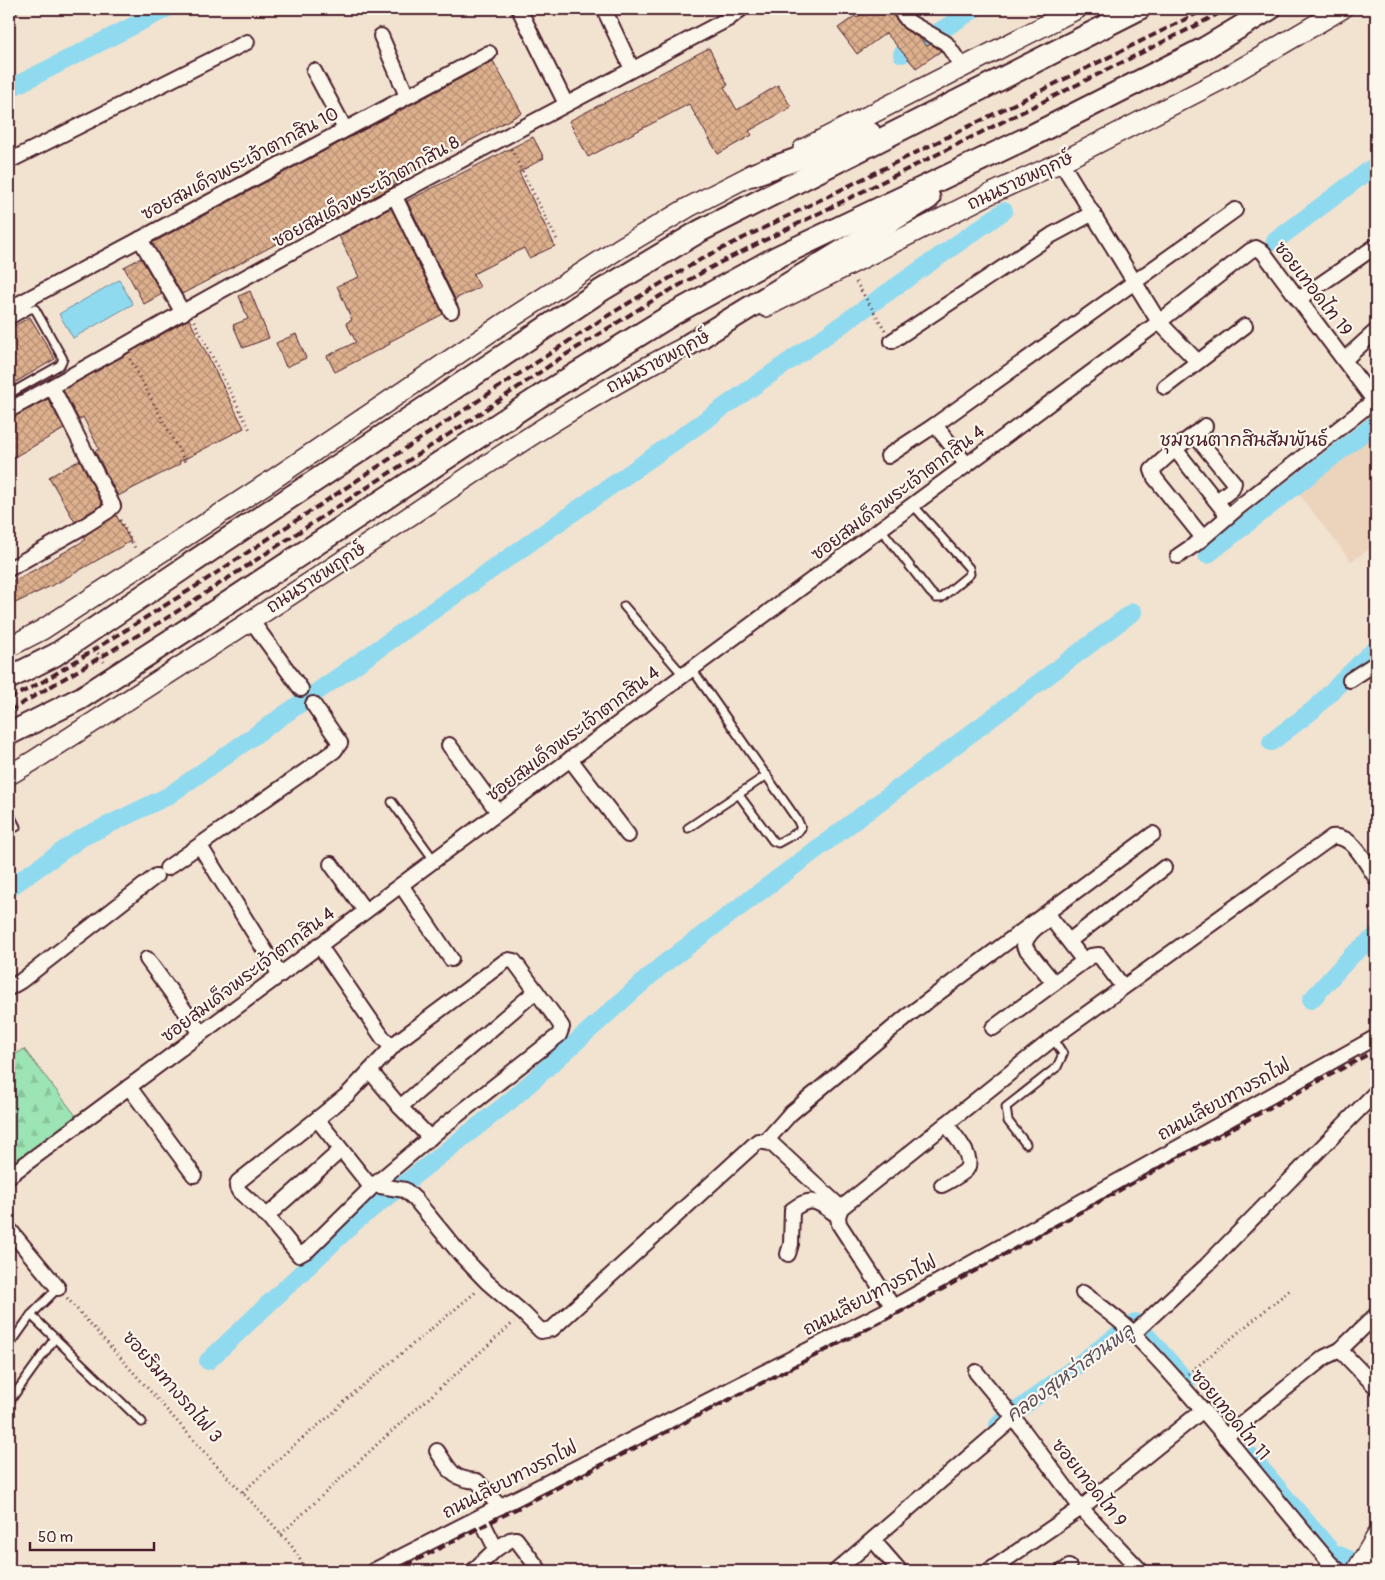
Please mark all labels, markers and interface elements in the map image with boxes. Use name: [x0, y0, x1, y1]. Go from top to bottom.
street label: ซอยสมเด็จพระเจ้าตากสิน 10: [136, 100, 343, 226]
street label: ซอยสมเด็จพระเจ้าตากสิน 8: [268, 129, 463, 253]
street label: ถนนราชพฤกษ์: [963, 145, 1077, 215]
street label: ซอยเทอดไท 19: [1269, 236, 1359, 341]
street label: ถนนราชพฤกษ์: [601, 323, 714, 399]
street label: ซอยสมเด็จพระเจ้าตากสิน 4: [805, 418, 990, 566]
district label: ชุมชนตากสินสัมพันธ์: [1160, 427, 1328, 454]
street label: ถนนราชพฤกษ์: [261, 536, 370, 619]
street label: ซอยสมเด็จพระเจ้าตากสิน 4: [480, 659, 665, 807]
street label: ซอยสมเด็จพระเจ้าตากสิน 4: [155, 900, 340, 1048]
street label: ถนนเลียบทางรถไฟ: [1152, 1052, 1295, 1146]
street label: ถนนเลียบทางรถไฟ: [798, 1249, 941, 1341]
water label: คลองสุเหร่าสวนพลู: [1001, 1318, 1141, 1429]
street label: ซอยริมทางรถไฟ 3: [117, 1325, 228, 1448]
street label: ซอยเทอดไท 11: [1185, 1364, 1276, 1465]
street label: ซอยเทอดไท 9: [1046, 1433, 1133, 1532]
street label: ถนนเลียบทางรถไฟ: [438, 1434, 581, 1524]
scale bar: [30, 1520, 154, 1552]
text: 50 m: [38, 1528, 73, 1547]

